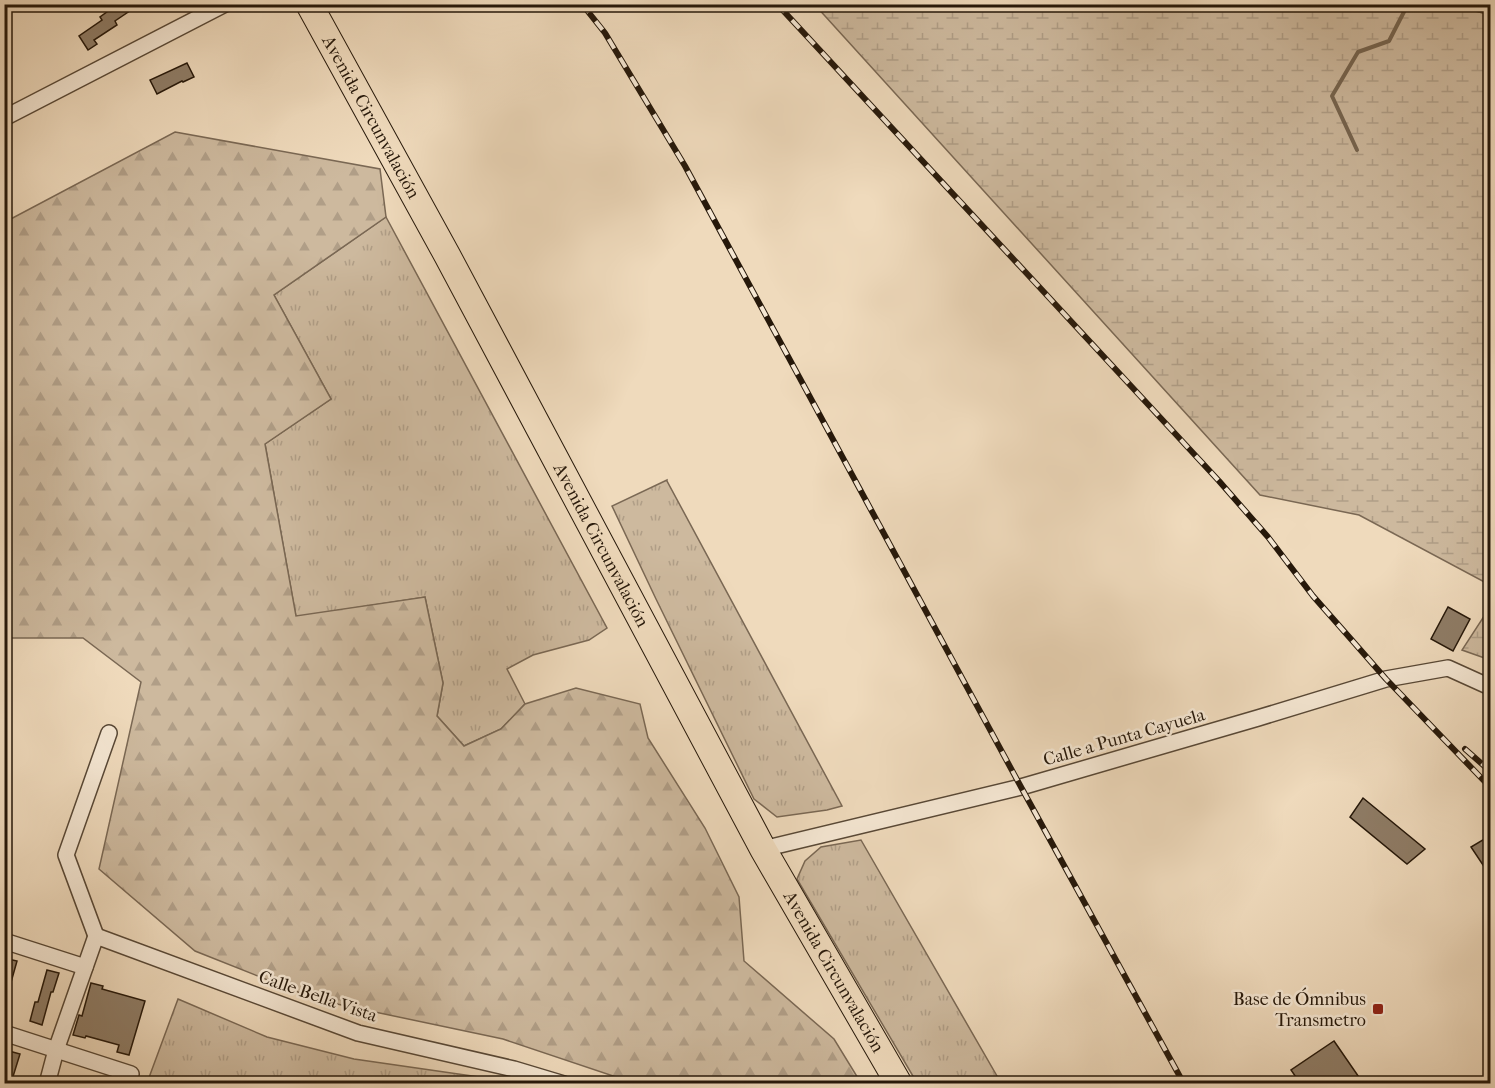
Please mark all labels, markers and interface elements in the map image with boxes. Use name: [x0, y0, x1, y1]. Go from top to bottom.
street label: Avenida Circunvalación: [317, 31, 424, 203]
street label: Avenida Circunvalación: [548, 459, 653, 631]
street label: Calle a Punta Cayuela: [1041, 704, 1208, 771]
street label: Avenida Circunvalación: [778, 887, 889, 1057]
street label: Calle Bella Vista: [256, 966, 381, 1027]
place label: Base de Ómnibus Transmetro: [1233, 987, 1366, 1031]
marker: Base de Ómnibus Transmetro: [1371, 1002, 1385, 1016]

